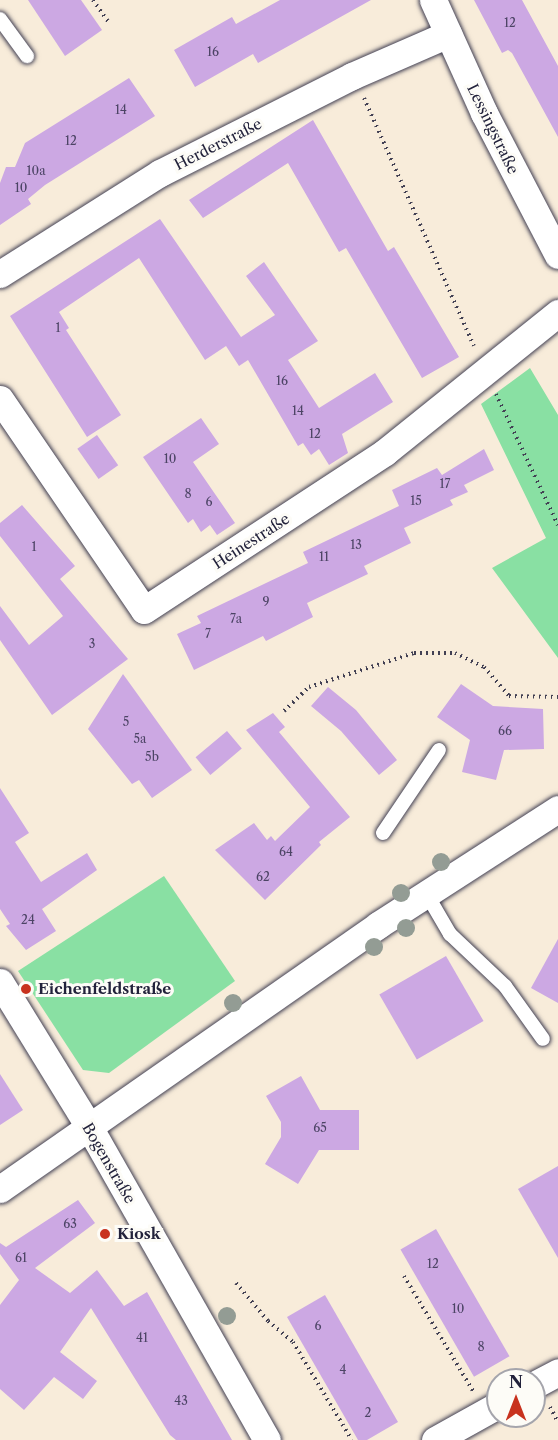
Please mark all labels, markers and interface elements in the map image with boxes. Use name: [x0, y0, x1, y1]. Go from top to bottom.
house number: 12: [504, 16, 516, 30]
house number: 16: [207, 45, 219, 59]
street label: Lessingstraße: [463, 81, 523, 177]
house number: 14: [115, 103, 127, 117]
street label: Herderstraße: [171, 114, 265, 174]
house number: 12: [65, 134, 77, 148]
house number: 10a: [27, 164, 45, 178]
house number: 10: [15, 181, 27, 195]
house number: 1: [55, 321, 61, 335]
house number: 16: [276, 374, 288, 388]
house number: 14: [292, 404, 304, 418]
house number: 12: [309, 427, 321, 441]
house number: 10: [164, 452, 176, 466]
house number: 17: [440, 477, 450, 491]
house number: 8: [184, 487, 192, 501]
house number: 15: [410, 494, 422, 508]
house number: 6: [205, 495, 213, 509]
street label: Heinestraße: [209, 509, 293, 573]
house number: 13: [350, 538, 362, 552]
house number: 1: [31, 540, 37, 554]
house number: 11: [319, 550, 329, 564]
house number: 9: [262, 595, 270, 609]
house number: 7a: [230, 612, 242, 626]
house number: 7: [205, 627, 211, 641]
house number: 3: [89, 637, 95, 651]
house number: 5: [123, 715, 129, 729]
house number: 66: [498, 724, 512, 738]
house number: 5a: [134, 732, 146, 746]
house number: 5b: [145, 750, 159, 764]
house number: 64: [279, 845, 293, 859]
house number: 62: [256, 870, 270, 884]
house number: 24: [21, 913, 35, 927]
place label: Eichenfeldstraße: [38, 980, 171, 998]
marker: Eichenfeldstraße: [19, 982, 33, 996]
street label: Bogenstraße: [79, 1120, 139, 1206]
house number: 65: [313, 1121, 327, 1135]
house number: 63: [63, 1217, 77, 1231]
place label: Kiosk: [117, 1225, 161, 1243]
marker: Kiosk: [98, 1227, 112, 1241]
house number: 61: [15, 1251, 27, 1265]
house number: 12: [427, 1257, 439, 1271]
house number: 10: [452, 1302, 464, 1316]
house number: 6: [314, 1319, 322, 1333]
house number: 41: [136, 1331, 148, 1345]
house number: 8: [477, 1340, 485, 1354]
house number: 4: [340, 1363, 346, 1377]
north arrow: [486, 1368, 546, 1428]
text: N: [509, 1372, 523, 1392]
house number: 43: [174, 1394, 188, 1408]
house number: 2: [365, 1406, 371, 1420]

